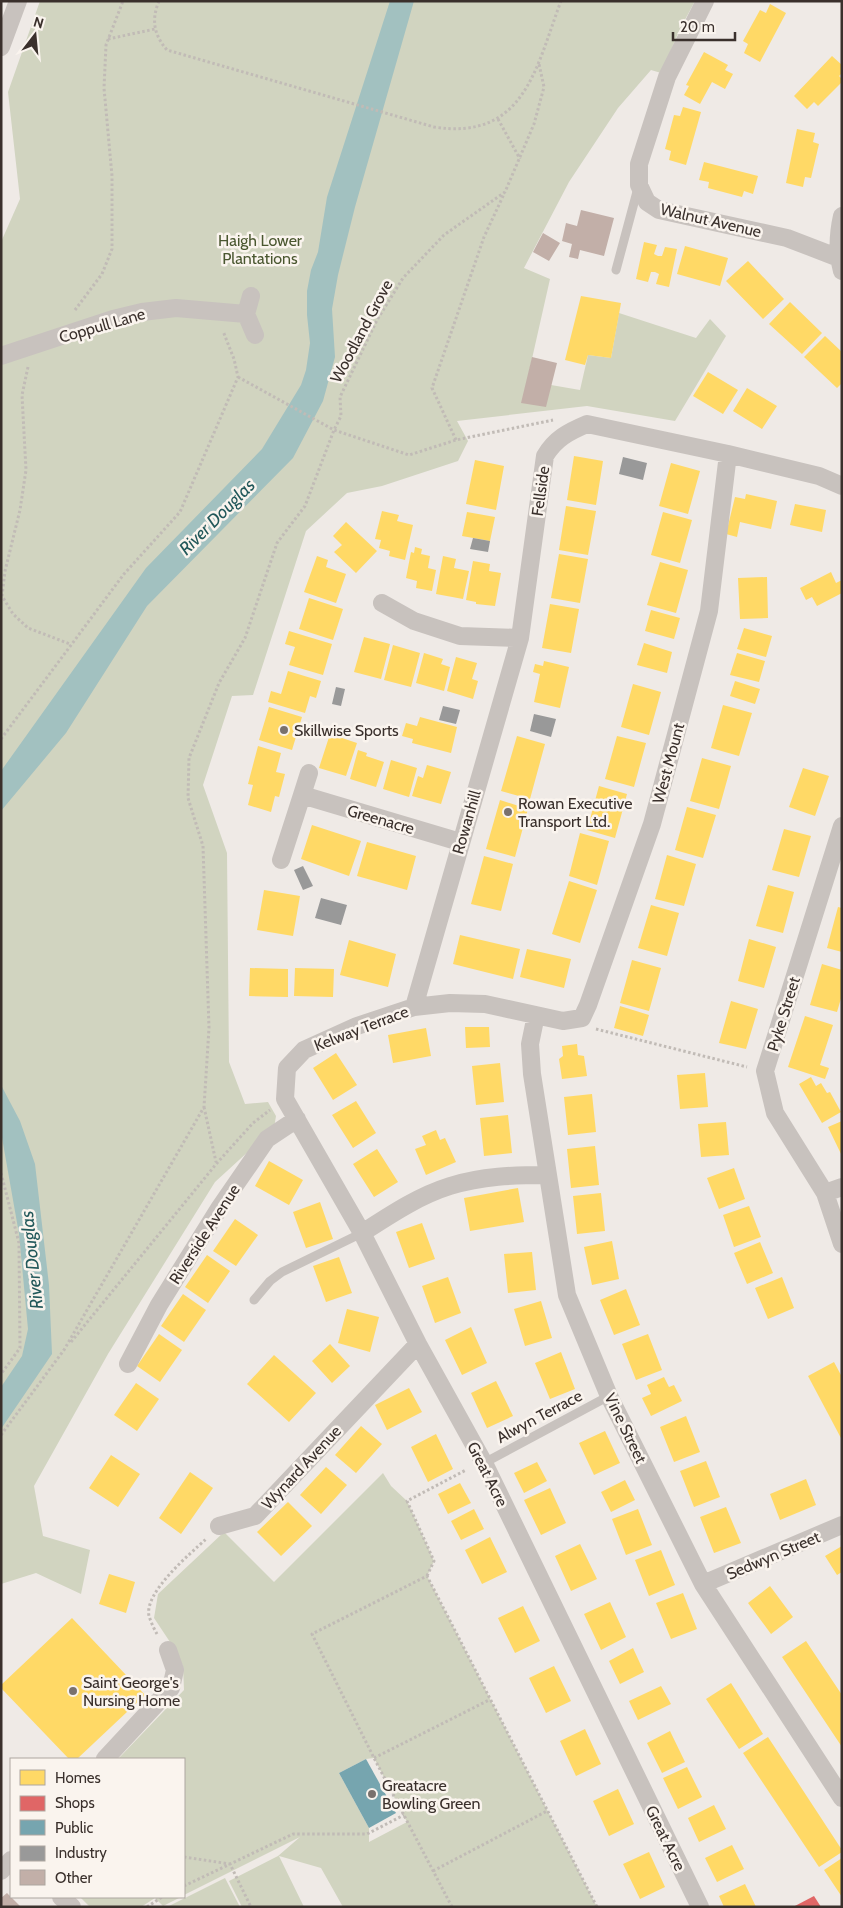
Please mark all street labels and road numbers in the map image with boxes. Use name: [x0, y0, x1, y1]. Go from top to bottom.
street label: Walnut Avenue: [659, 200, 763, 241]
street label: Woodland Grove: [326, 276, 397, 386]
street label: Coppull Lane: [57, 304, 147, 347]
street label: Fellside: [528, 465, 553, 517]
street label: West Mount: [649, 720, 688, 805]
street label: Rowanhill: [448, 788, 485, 856]
street label: Greenacre: [345, 801, 417, 838]
street label: Pyke Street: [763, 974, 804, 1054]
street label: Kelway Terrace: [311, 1002, 411, 1055]
street label: Riverside Avenue: [165, 1181, 244, 1288]
street label: Alwyn Terrace: [493, 1386, 585, 1447]
street label: Vine Street: [600, 1390, 651, 1467]
street label: Wynard Avenue: [258, 1421, 345, 1513]
street label: Great Acre: [463, 1439, 512, 1510]
street label: Sedwyn Street: [724, 1527, 823, 1584]
street label: Great Acre: [642, 1803, 689, 1874]

